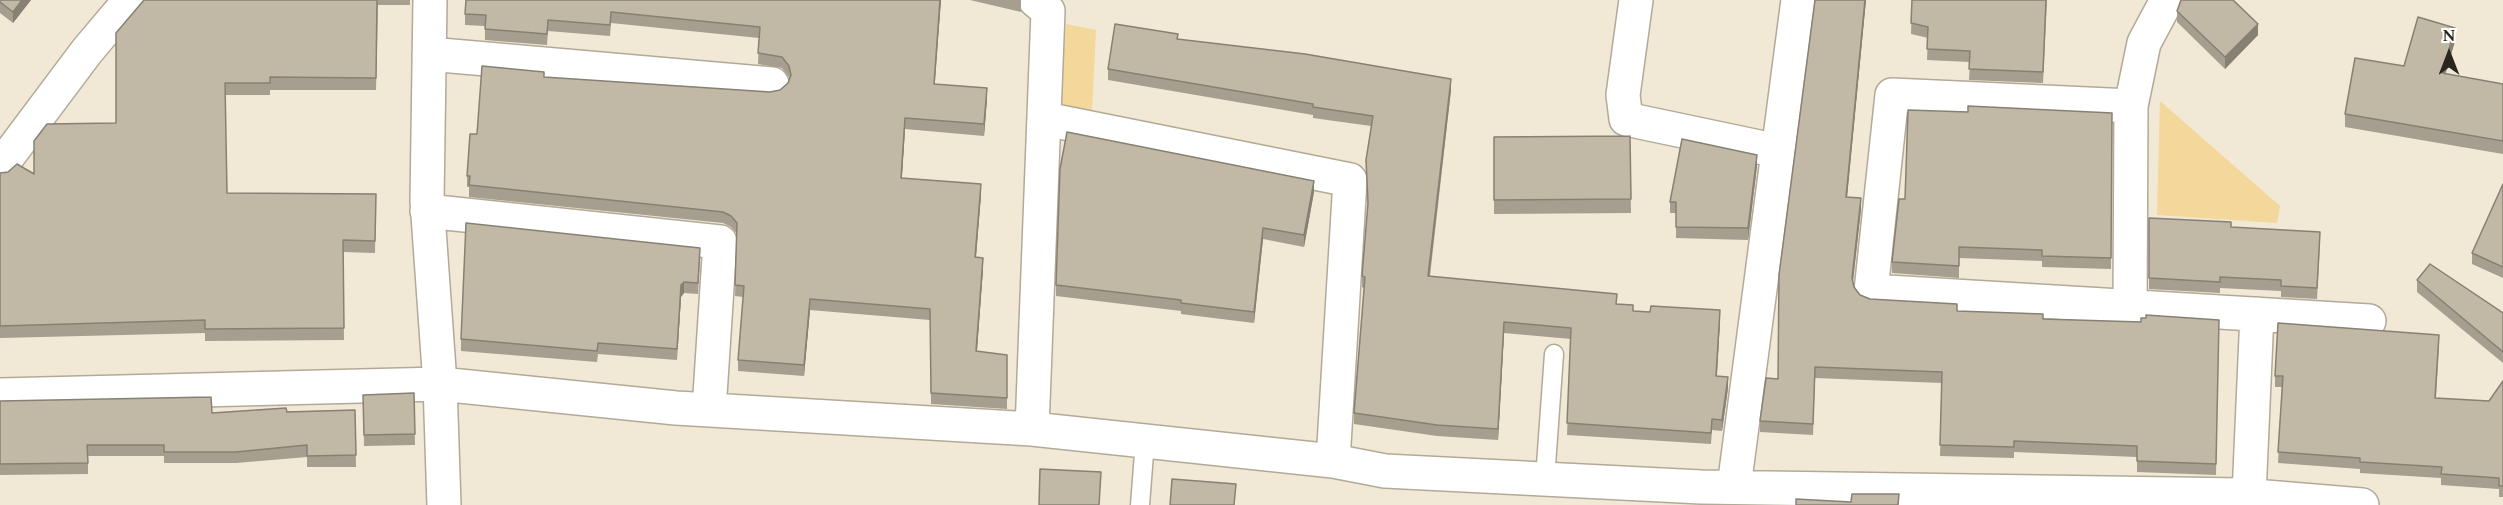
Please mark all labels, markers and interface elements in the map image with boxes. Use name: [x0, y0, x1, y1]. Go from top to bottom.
north arrow: [2419, 24, 2479, 84]
text: N: [2442, 24, 2456, 48]

